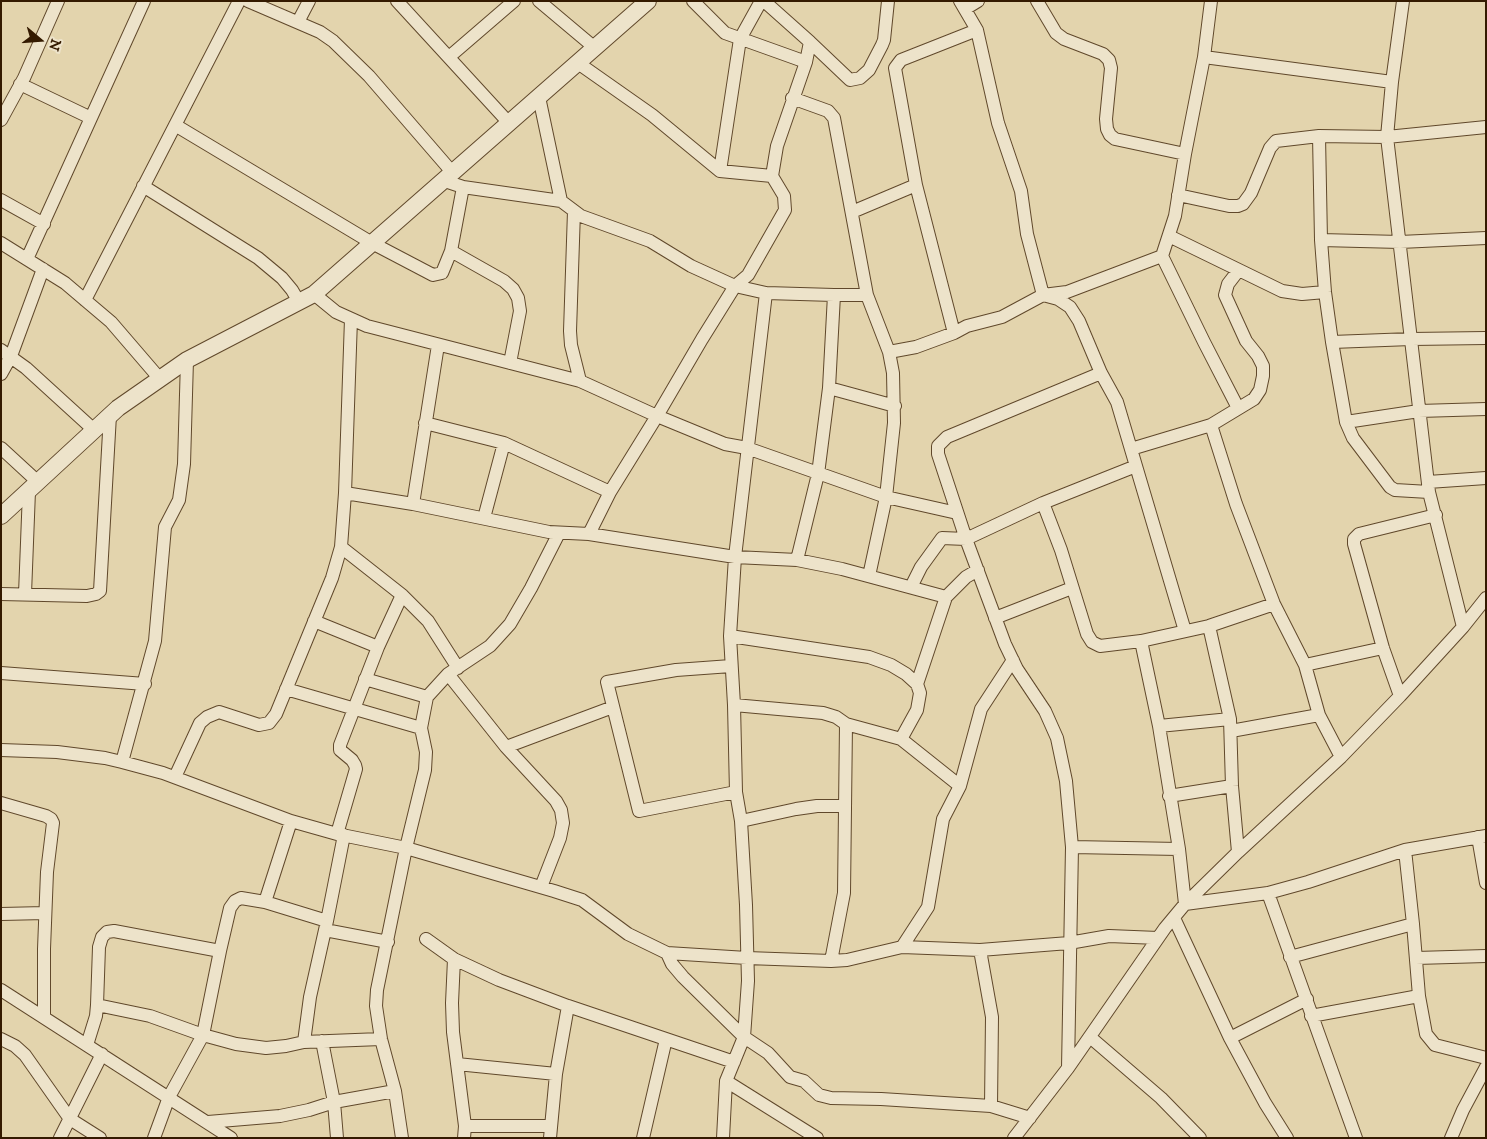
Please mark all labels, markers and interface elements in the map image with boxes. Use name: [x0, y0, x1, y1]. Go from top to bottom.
north arrow: [15, 15, 65, 65]
text: N: [44, 36, 65, 53]

